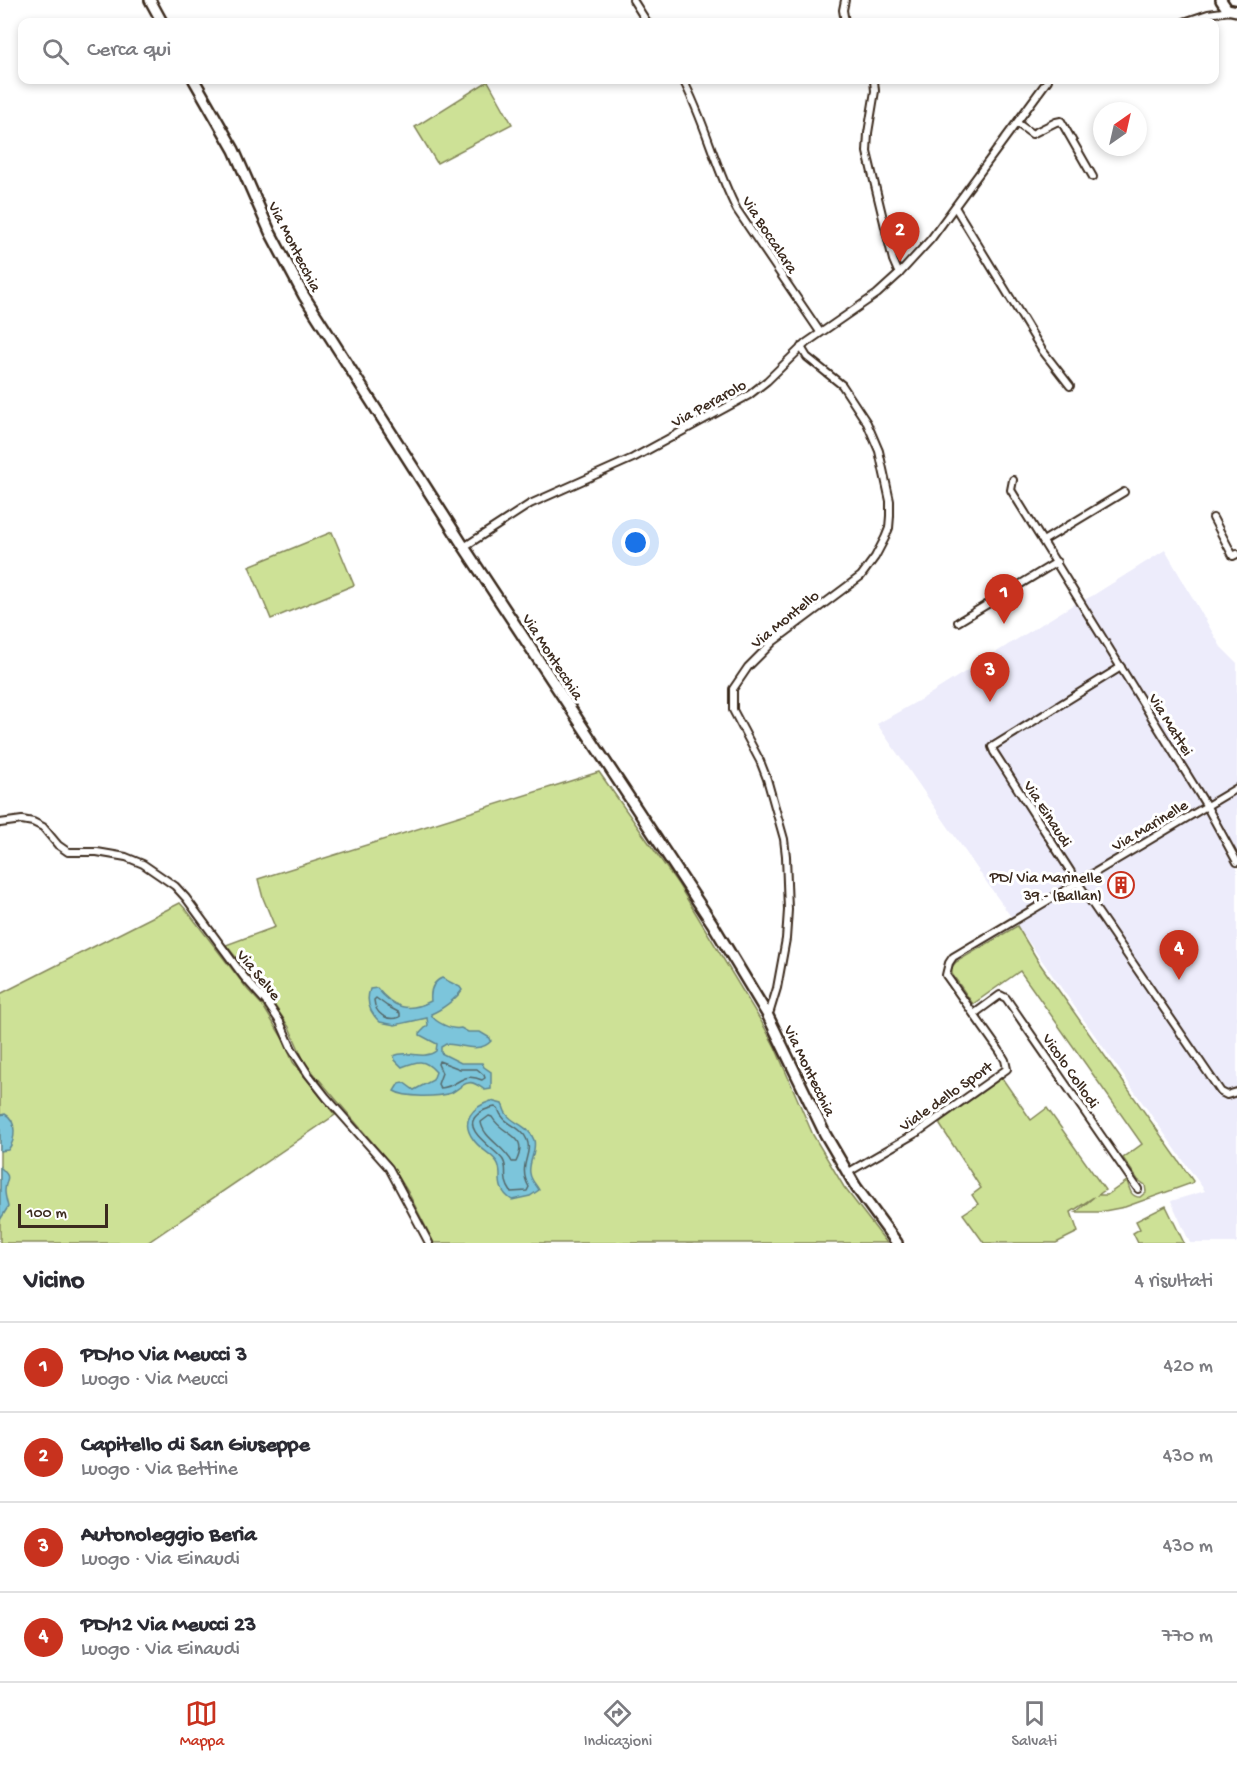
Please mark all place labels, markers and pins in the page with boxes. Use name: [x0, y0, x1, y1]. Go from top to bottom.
pin: 2: [880, 212, 920, 262]
pin: 1: [984, 574, 1024, 624]
pin: 3: [970, 652, 1010, 702]
place label: PD/ Via Marinelle 39 - (Ballan): [989, 870, 1103, 907]
building icon: PD/ Via Marinelle 39 - (Ballan): [1106, 870, 1136, 900]
pin: 4: [1160, 930, 1198, 980]

